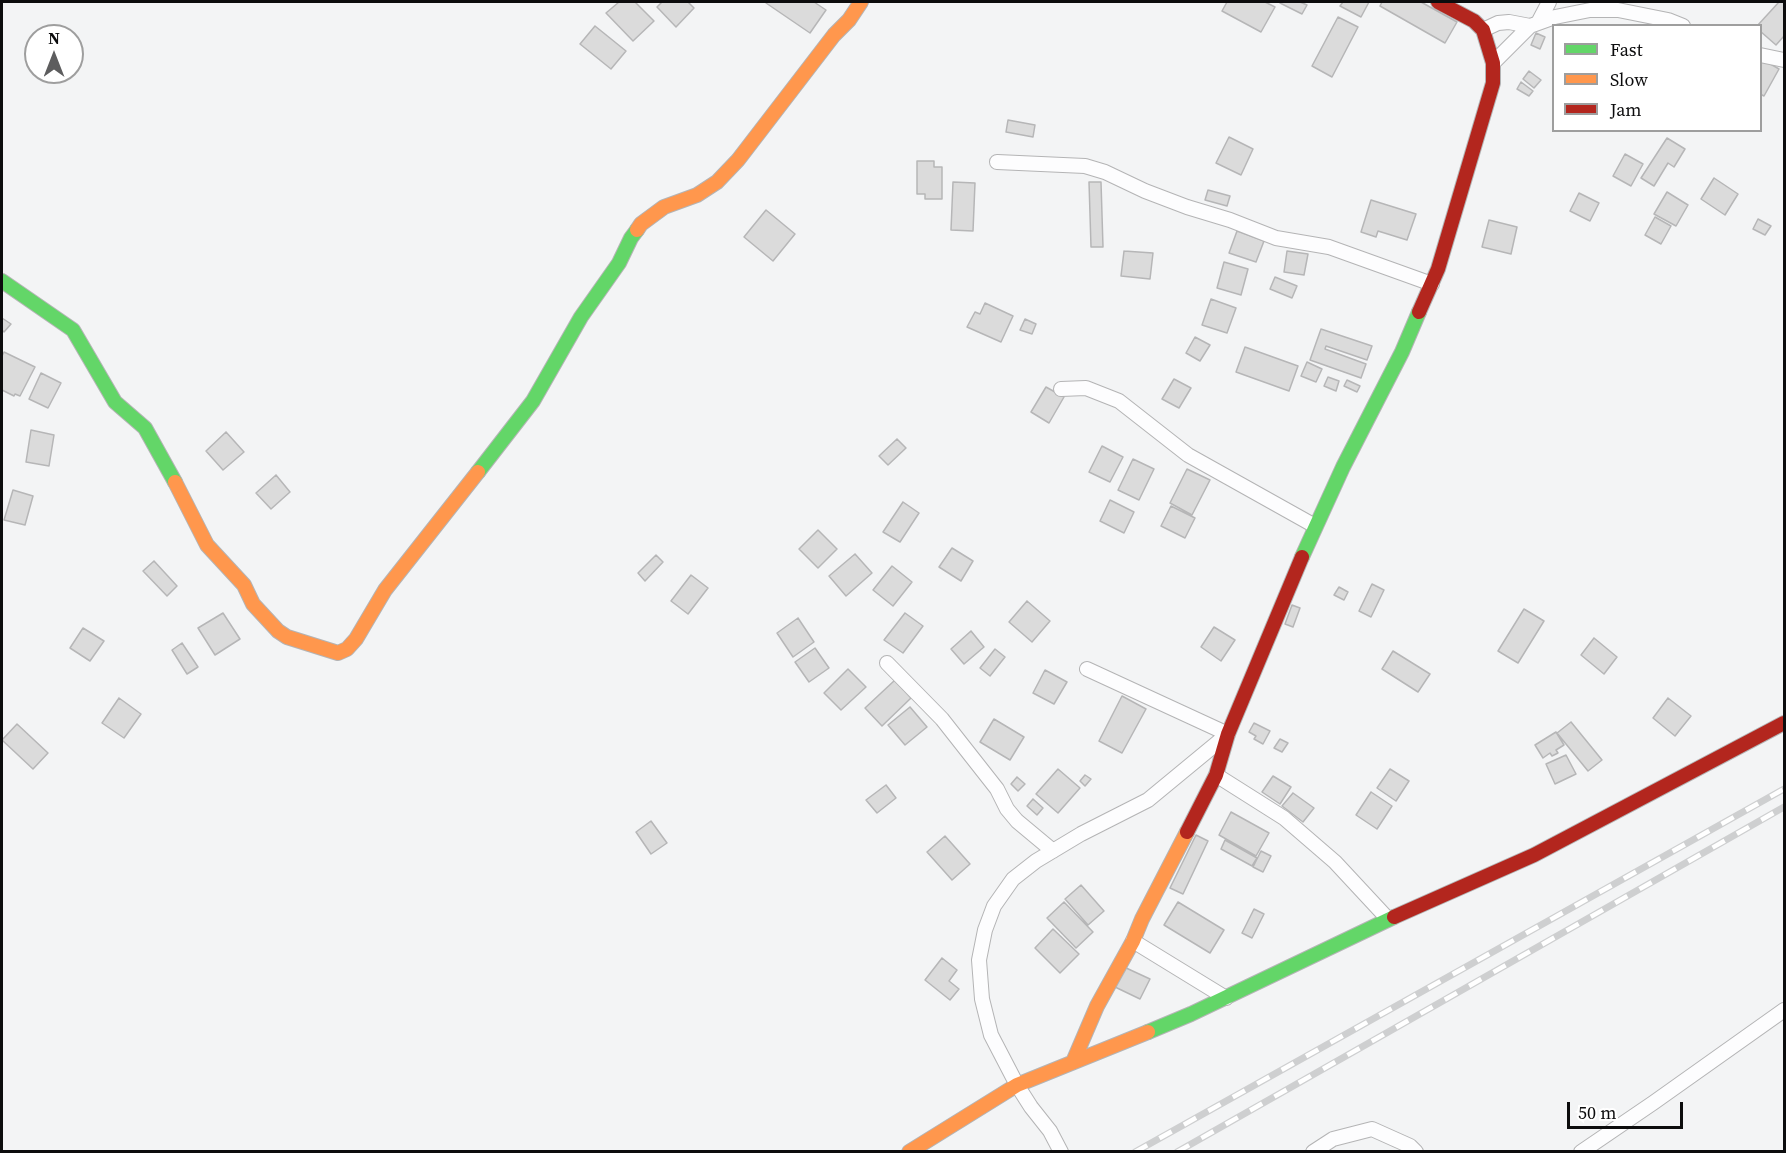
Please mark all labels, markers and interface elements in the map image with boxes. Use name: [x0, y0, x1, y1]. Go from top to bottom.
north arrow: [24, 24, 84, 84]
legend: [1552, 24, 1762, 132]
text: N: [48, 27, 60, 49]
text: Fast: [1610, 37, 1643, 62]
text: Slow: [1610, 67, 1648, 92]
text: Jam: [1610, 97, 1642, 122]
scale bar: [1570, 1090, 1686, 1128]
text: 50 m: [1578, 1100, 1616, 1125]

